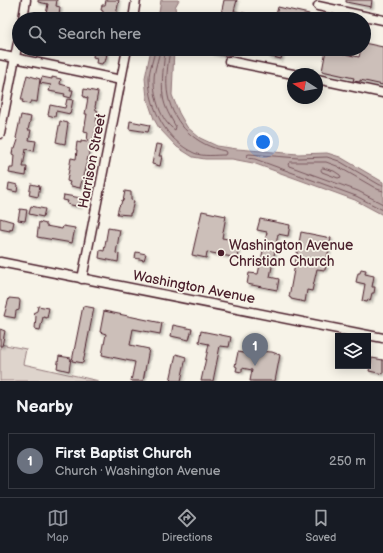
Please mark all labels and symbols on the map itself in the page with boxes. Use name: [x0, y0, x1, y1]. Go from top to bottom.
north arrow: [287, 68, 323, 104]
street label: Harrison Street: [74, 111, 110, 210]
your location: [253, 132, 273, 152]
place label: Washington Avenue Christian Church: [229, 237, 353, 270]
marker: Washington Avenue Christian Church: [216, 248, 226, 258]
street label: Washington Avenue: [131, 267, 257, 307]
pin: 1: [242, 333, 268, 366]

